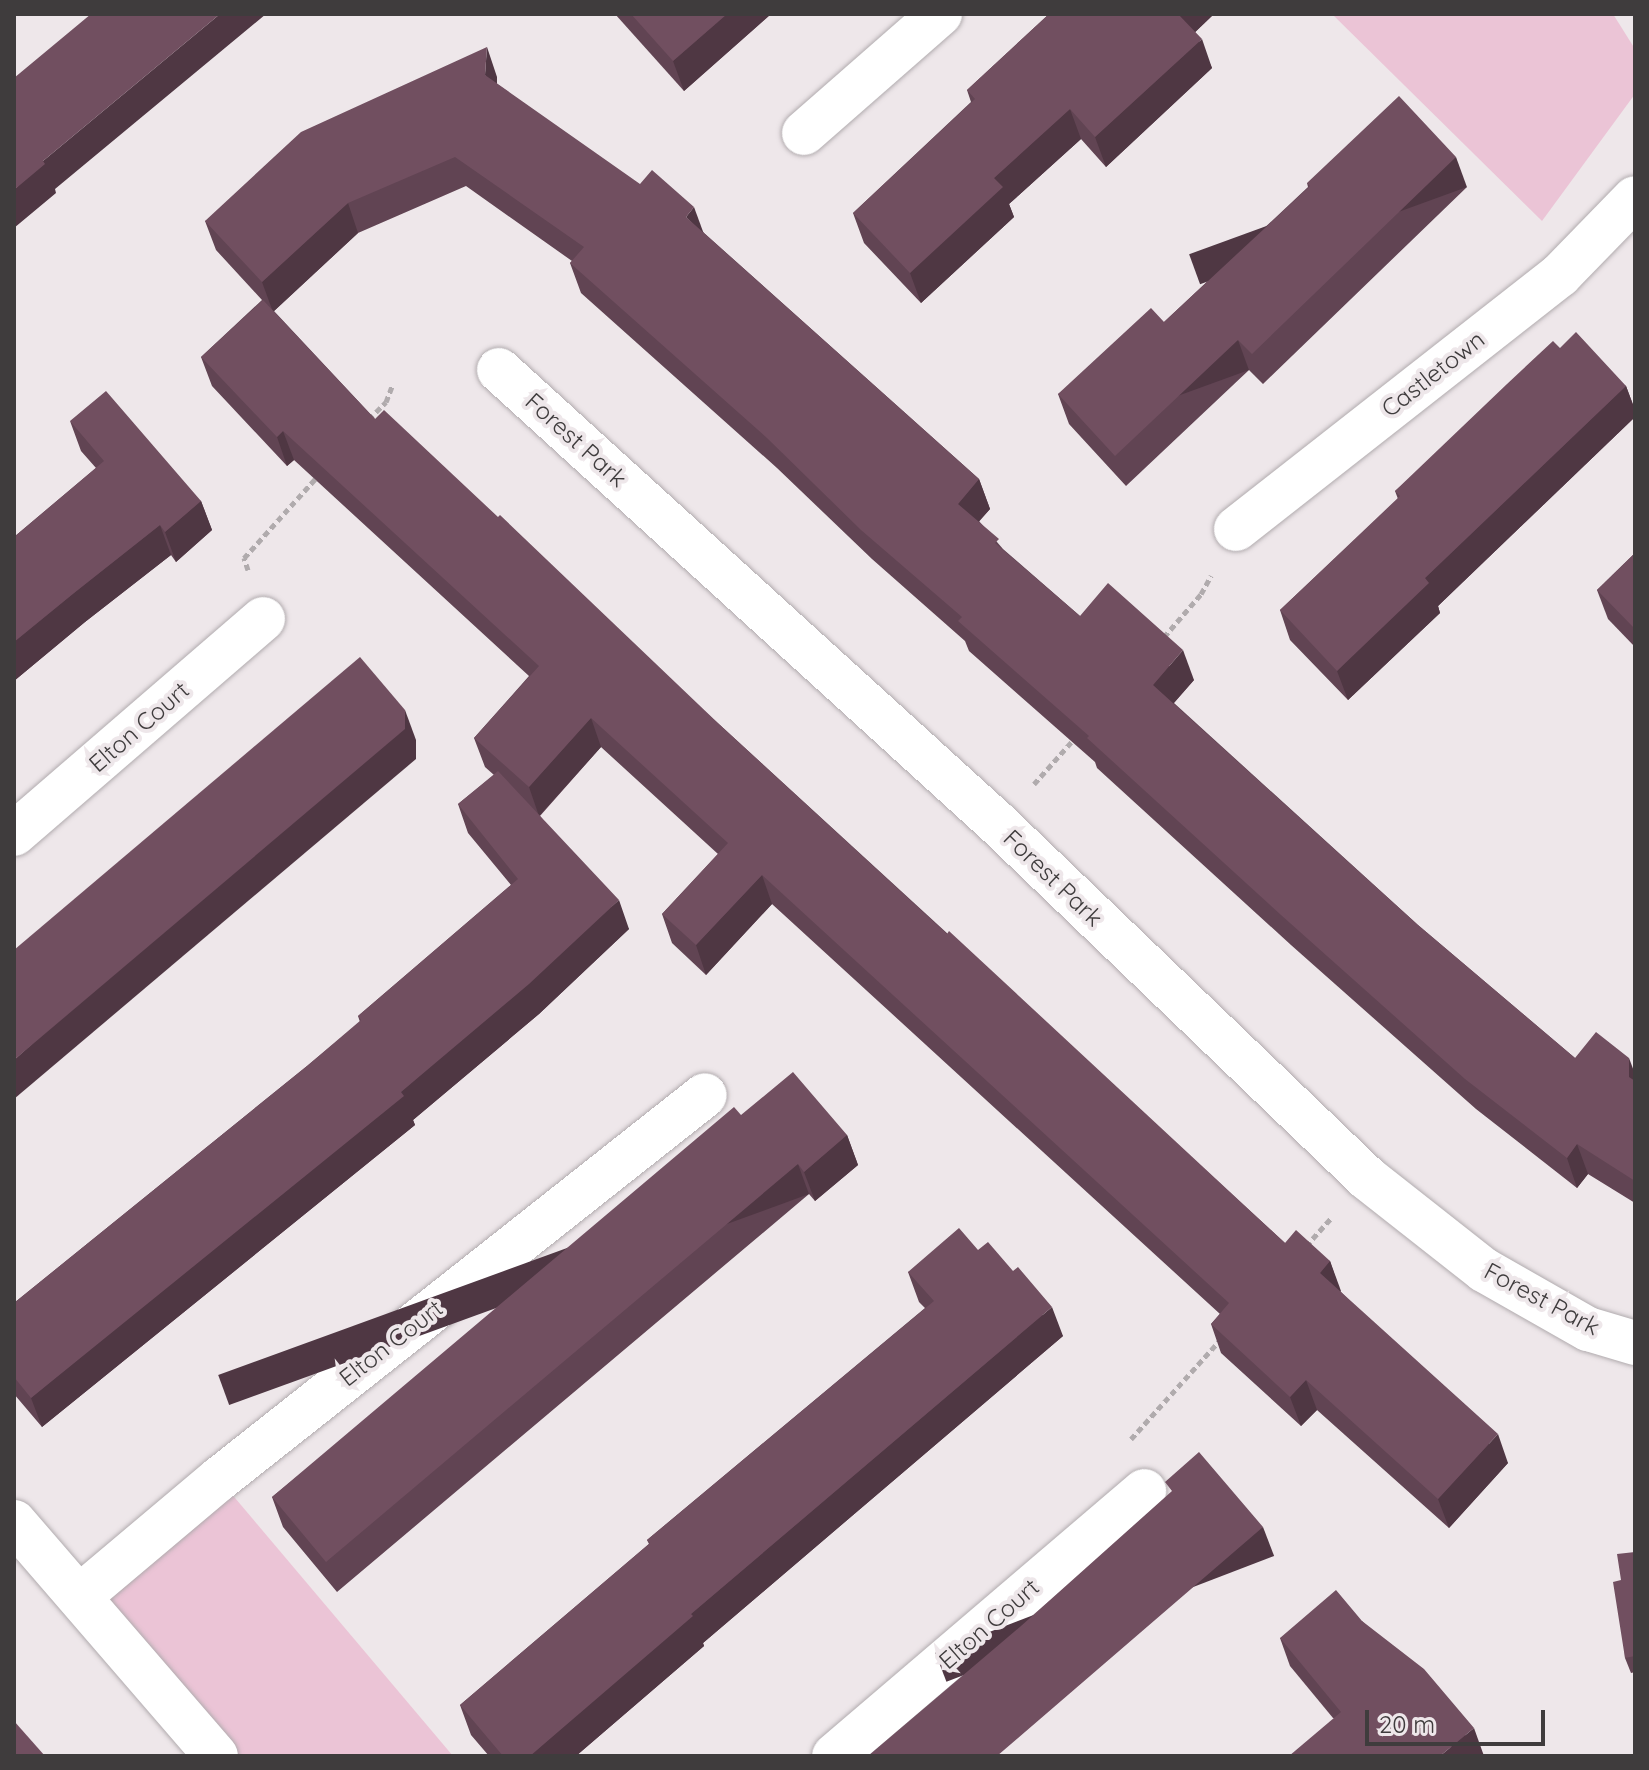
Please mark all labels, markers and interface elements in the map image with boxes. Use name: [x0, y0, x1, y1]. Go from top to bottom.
street label: Castletown: [1376, 325, 1490, 423]
street label: Forest Park: [519, 387, 633, 493]
street label: Elton Court: [83, 676, 195, 778]
street label: Forest Park: [997, 824, 1109, 932]
street label: Forest Park: [1479, 1257, 1605, 1341]
street label: Elton Court: [334, 1294, 448, 1392]
street label: Elton Court: [933, 1573, 1045, 1675]
scale bar: [1369, 1694, 1549, 1744]
text: 20 m: [1379, 1709, 1435, 1739]

